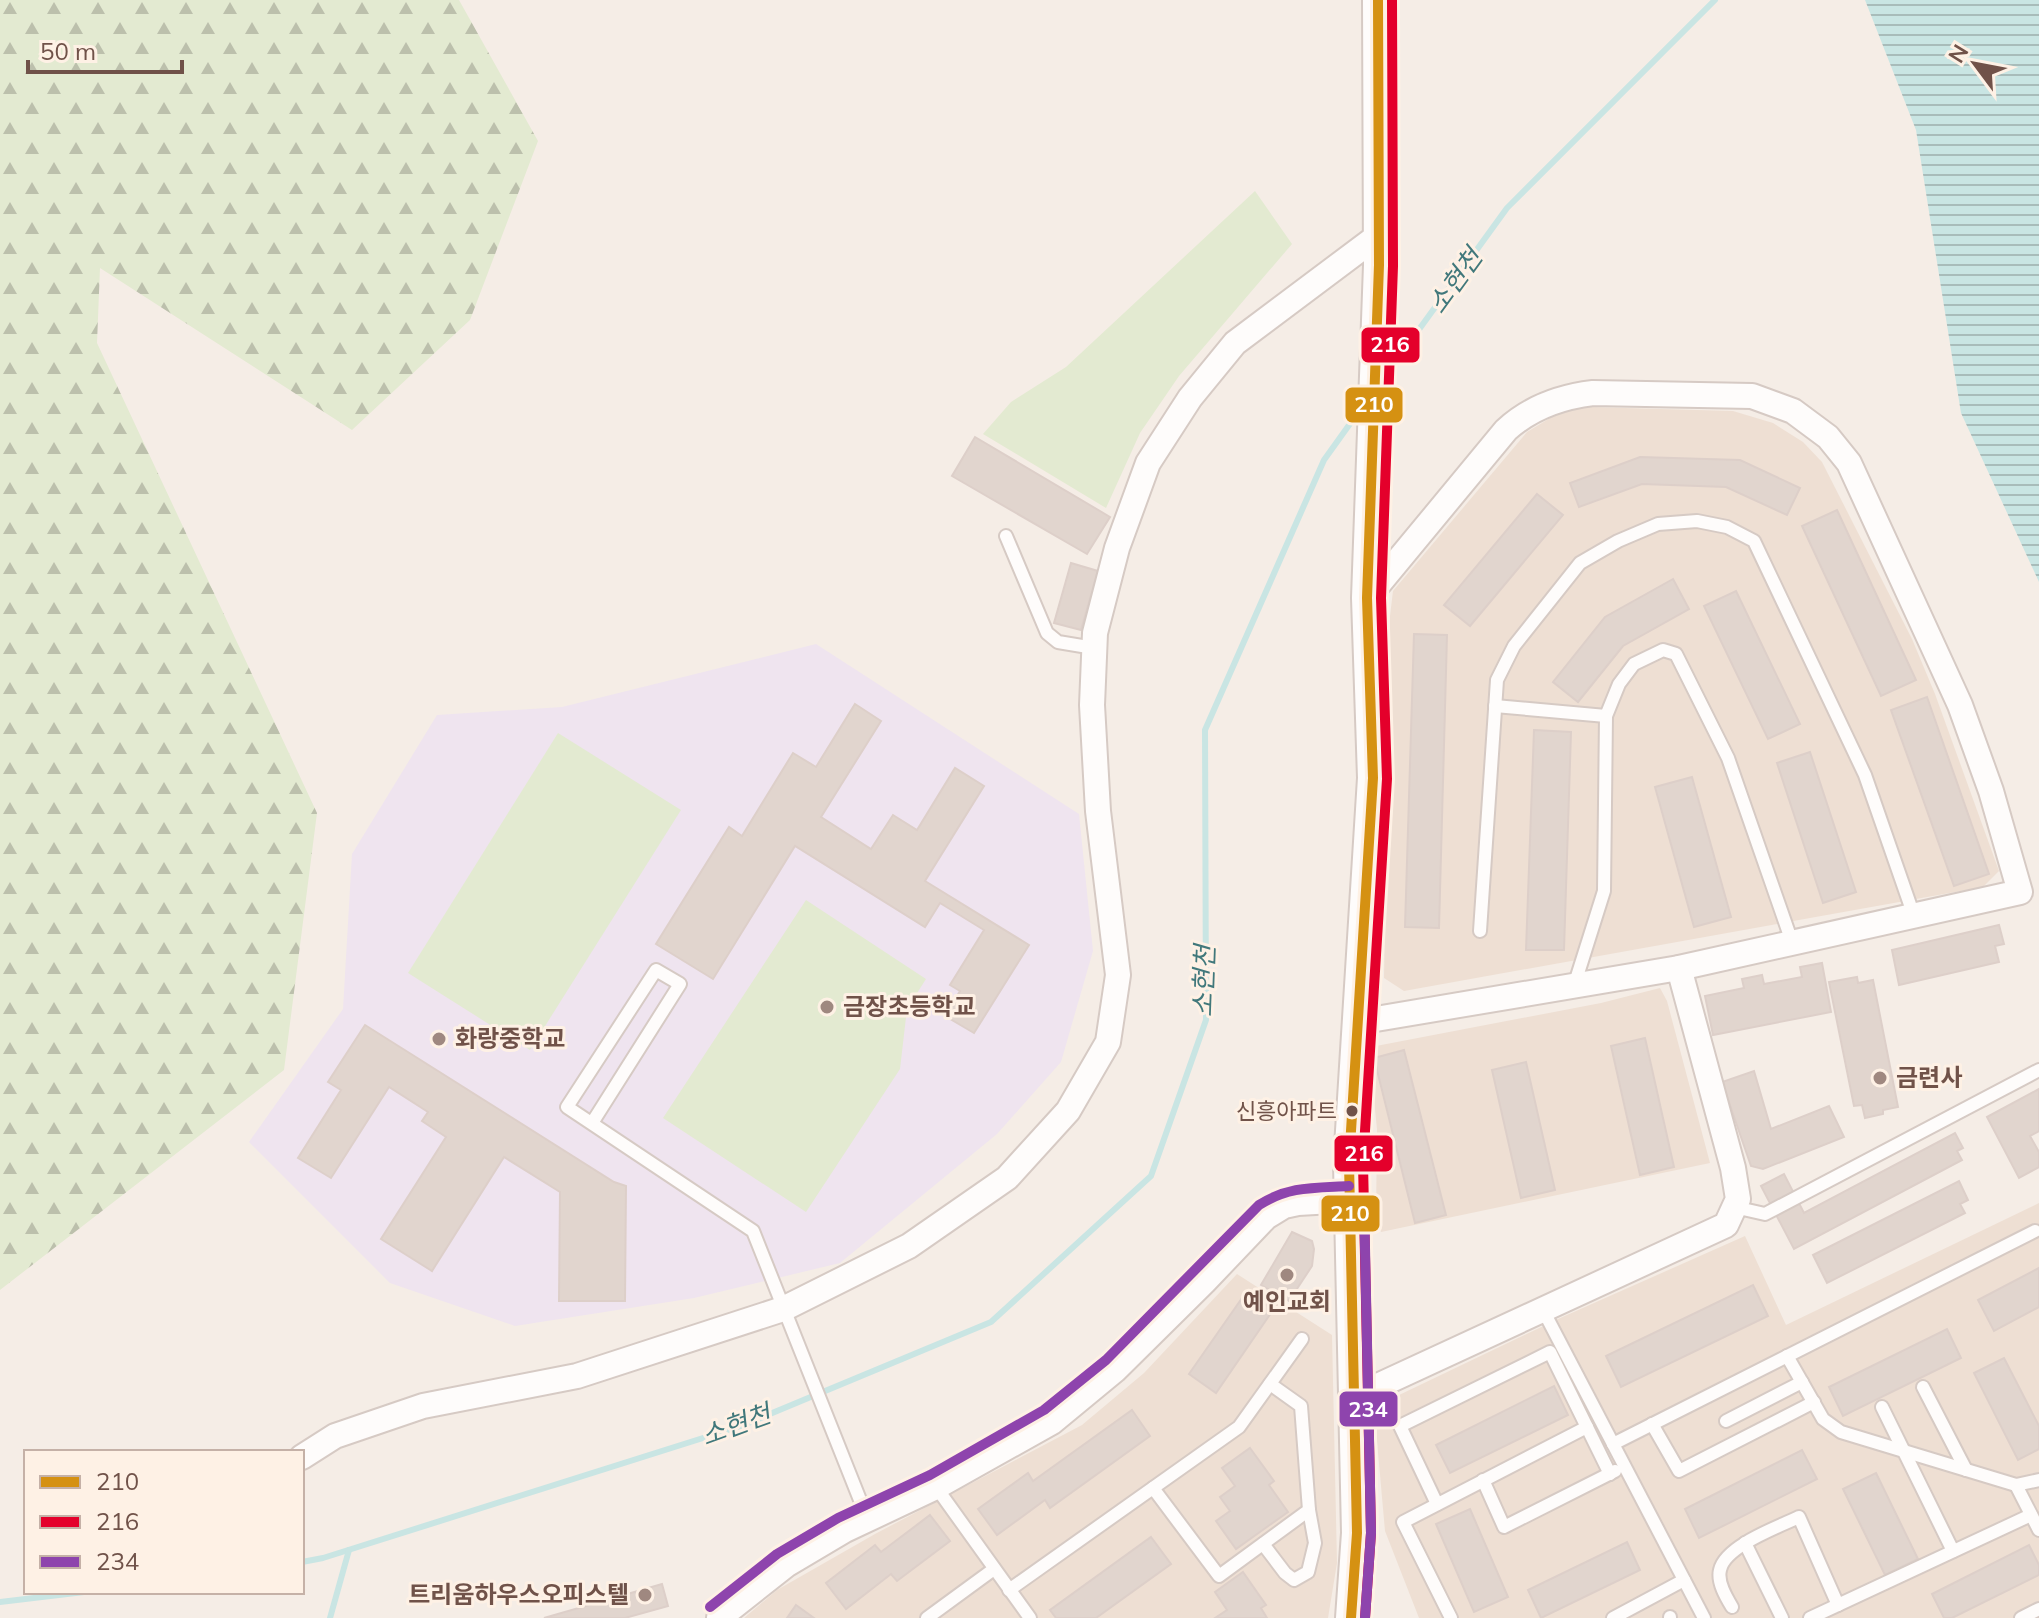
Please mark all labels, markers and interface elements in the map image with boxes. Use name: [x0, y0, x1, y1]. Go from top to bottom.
scale bar: [28, 24, 182, 74]
north arrow: [1935, 24, 2015, 104]
text: 50 m: [40, 36, 96, 66]
text: N: [1942, 39, 1974, 68]
water label: 소현천: [1420, 239, 1491, 319]
line badge: 216: [1360, 326, 1421, 364]
text: 216: [1370, 330, 1410, 358]
line badge: 210: [1344, 386, 1404, 424]
text: 210: [1354, 390, 1394, 418]
water label: 소현천: [1186, 941, 1221, 1017]
place label: 금장초등학교: [843, 991, 975, 1021]
marker: 금장초등학교: [818, 998, 836, 1016]
place label: 화랑중학교: [455, 1023, 565, 1053]
marker: 화랑중학교: [430, 1030, 448, 1048]
place label: 금련사: [1896, 1062, 1962, 1092]
marker: 금련사: [1871, 1069, 1889, 1087]
place label: 신흥아파트: [1236, 1097, 1337, 1125]
marker: 신흥아파트: [1344, 1103, 1360, 1119]
line badge: 216: [1333, 1134, 1394, 1173]
text: 216: [1344, 1139, 1384, 1167]
line badge: 210: [1320, 1194, 1381, 1233]
text: 210: [1330, 1199, 1370, 1227]
marker: 예인교회: [1278, 1266, 1296, 1284]
place label: 예인교회: [1243, 1286, 1331, 1316]
line badge: 234: [1338, 1390, 1399, 1428]
text: 234: [1348, 1395, 1388, 1423]
water label: 소현천: [696, 1396, 778, 1452]
legend: [24, 1450, 304, 1594]
text: 210: [96, 1466, 139, 1496]
text: 216: [96, 1506, 139, 1536]
text: 234: [96, 1546, 139, 1576]
place label: 트리움하우스오피스텔: [408, 1579, 629, 1609]
marker: 트리움하우스오피스텔: [636, 1586, 654, 1604]

